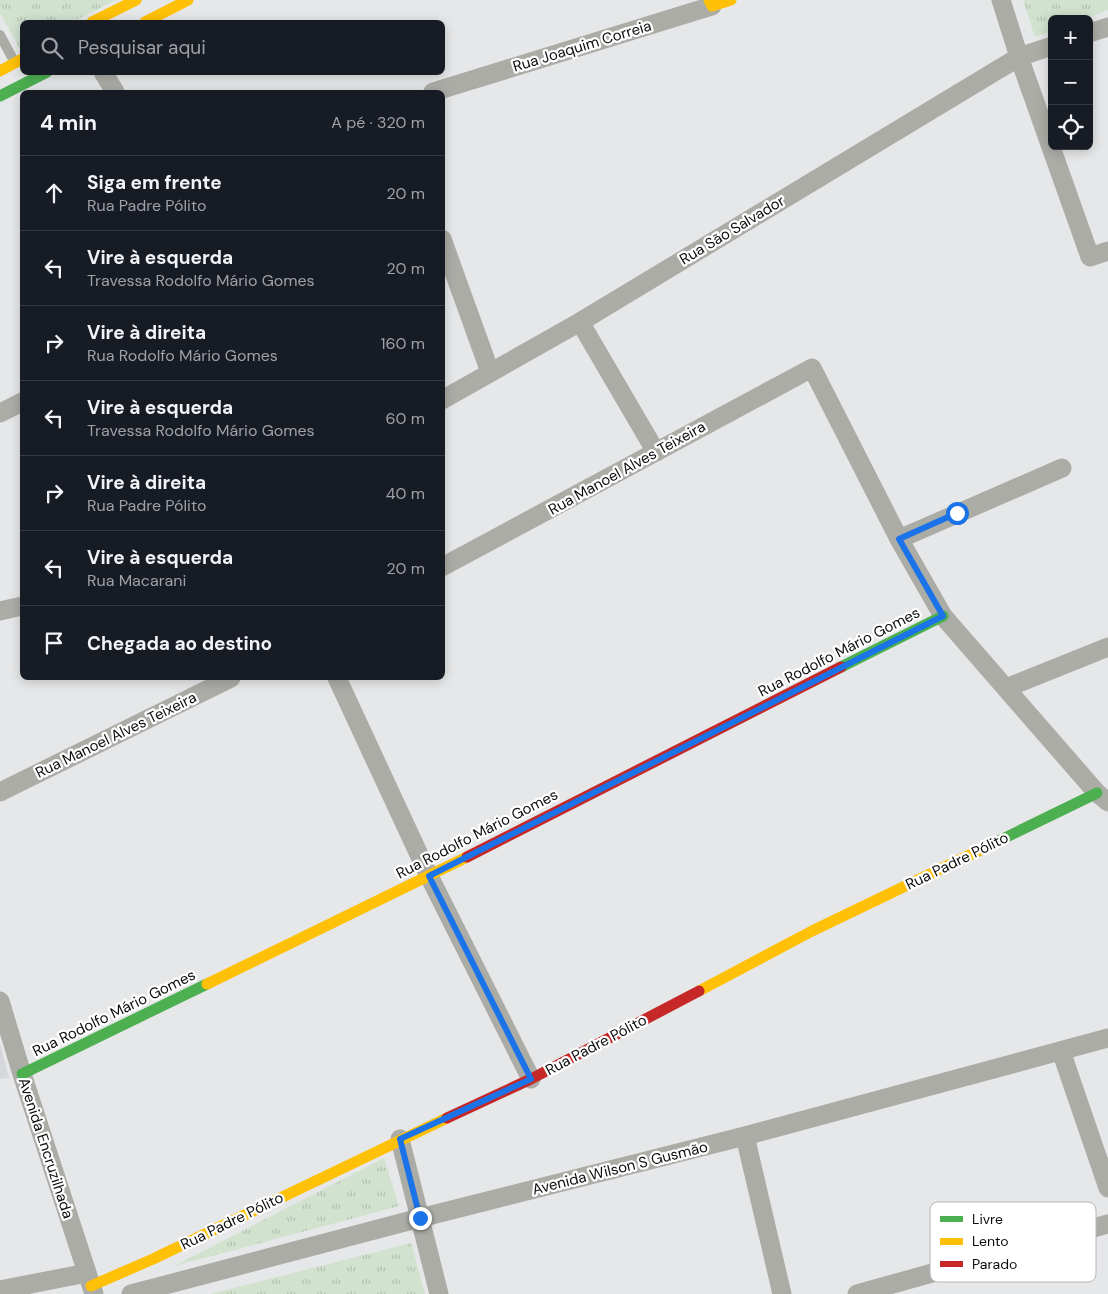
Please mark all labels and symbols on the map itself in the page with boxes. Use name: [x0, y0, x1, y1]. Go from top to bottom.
street label: Rua Joaquim Correia: [510, 15, 654, 77]
street label: Rua São Salvador: [676, 191, 789, 269]
street label: Rua Manoel Alves Teixeira: [545, 416, 709, 520]
route start: [946, 502, 969, 525]
street label: Rua Rodolfo Mário Gomes: [755, 602, 923, 702]
street label: Rua Manoel Alves Teixeira: [32, 687, 200, 783]
street label: Rua Rodolfo Mário Gomes: [393, 784, 561, 884]
street label: Rua Padre Pólito: [902, 827, 1012, 895]
street label: Rua Rodolfo Mário Gomes: [29, 965, 199, 1061]
street label: Rua Padre Pólito: [542, 1010, 650, 1080]
street label: Avenida Encruzilhada: [14, 1075, 78, 1221]
street label: Avenida Wilson S Gusmão: [530, 1136, 710, 1199]
street label: Rua Padre Pólito: [177, 1187, 287, 1255]
legend: [930, 1202, 1096, 1282]
route end: [409, 1207, 432, 1230]
text: Livre: [972, 1210, 1003, 1228]
text: Lento: [972, 1232, 1009, 1250]
text: Parado: [972, 1255, 1017, 1273]

